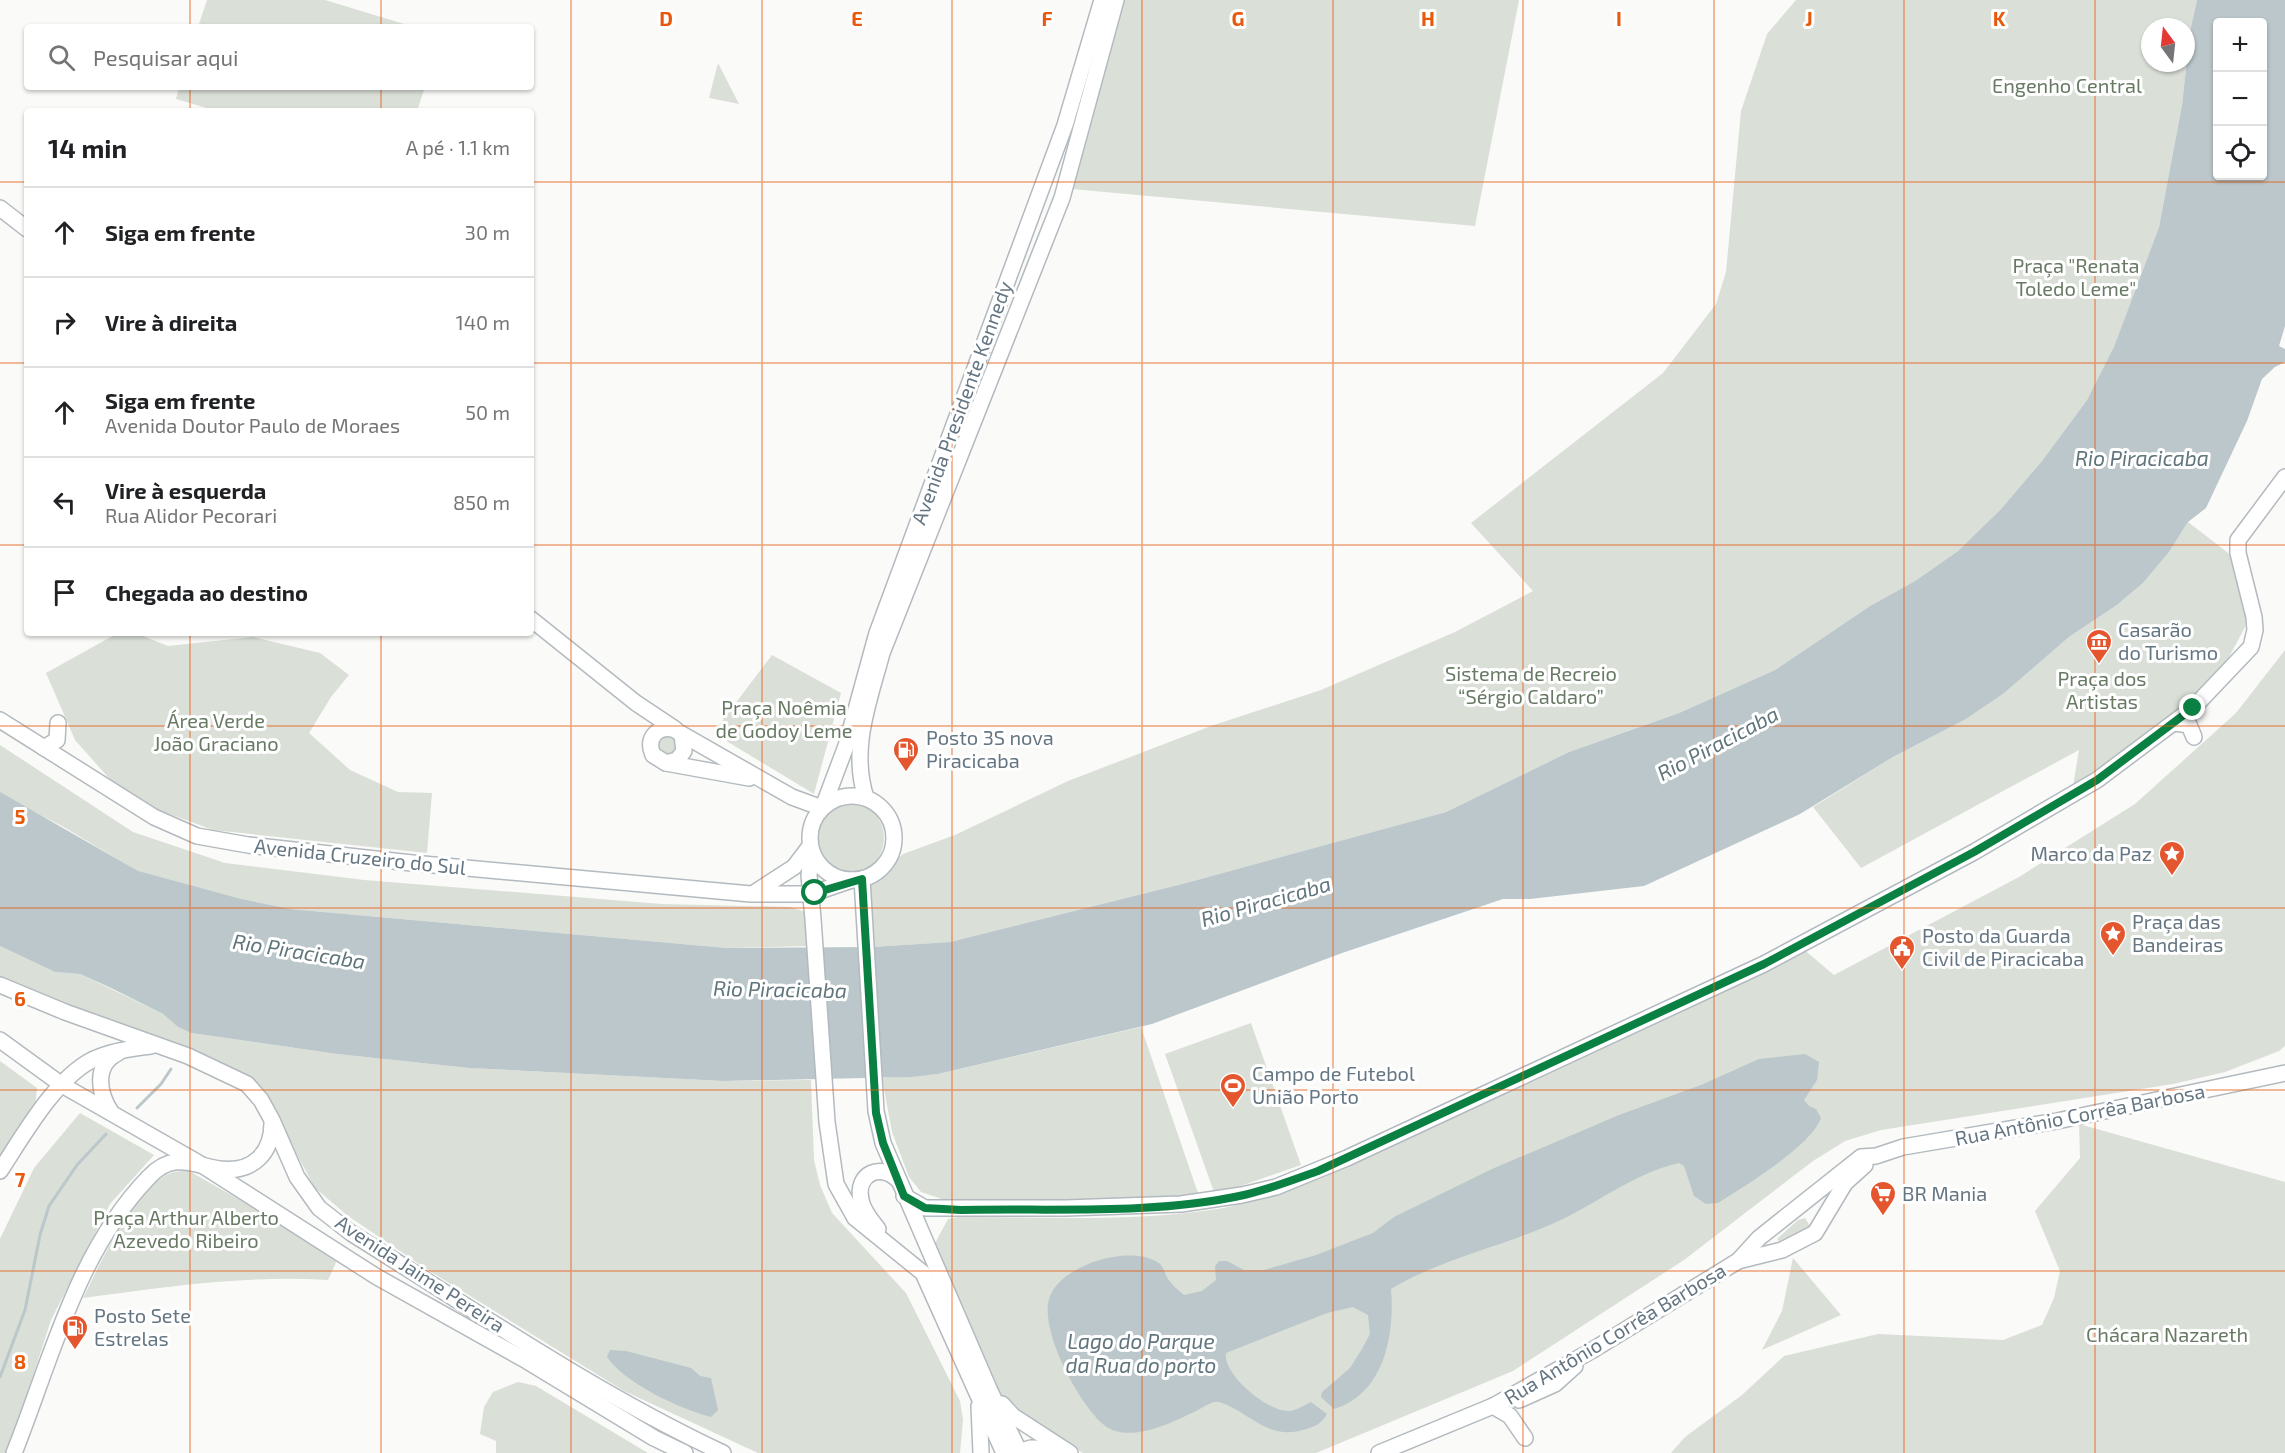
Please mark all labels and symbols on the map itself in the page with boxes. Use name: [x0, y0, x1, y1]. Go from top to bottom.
text: D: [659, 6, 673, 30]
text: E: [851, 6, 863, 30]
text: F: [1041, 6, 1053, 30]
text: G: [1232, 6, 1244, 30]
text: H: [1421, 6, 1435, 30]
text: I: [1616, 6, 1622, 30]
text: J: [1805, 6, 1813, 30]
text: K: [1993, 6, 2006, 30]
north arrow: [2141, 18, 2195, 72]
park label: Engenho Central: [1992, 73, 2142, 97]
park label: Praça "Renata Toledo Leme": [2012, 253, 2140, 300]
street label: Avenida Presidente Kennedy: [906, 277, 1016, 528]
water label: Rio Piracicaba: [2075, 445, 2209, 470]
place label: Casarão do Turismo: [2118, 617, 2218, 664]
museum icon: Casarão do Turismo: [2084, 627, 2114, 665]
park label: Sistema de Recreio “Sérgio Caldaro”: [1445, 661, 1617, 708]
park label: Praça dos Artistas: [2058, 666, 2147, 713]
route end: [2179, 694, 2205, 720]
park label: Praça Noêmia de Godoy Leme: [715, 695, 853, 742]
water label: Rio Piracicaba: [1652, 700, 1782, 785]
park label: Área Verde João Graciano: [153, 708, 279, 755]
place label: Posto 3S nova Piracicaba: [926, 725, 1054, 772]
fuel station icon: Posto 3S nova Piracicaba: [891, 735, 921, 773]
text: 5: [14, 804, 26, 828]
street label: Avenida Cruzeiro do Sul: [253, 833, 467, 879]
place icon: Marco da Paz: [2157, 839, 2187, 877]
place label: Marco da Paz: [2030, 841, 2152, 865]
water label: Rio Piracicaba: [1198, 870, 1333, 931]
route start: [801, 879, 827, 905]
place label: Praça das Bandeiras: [2132, 909, 2223, 956]
place icon: Praça das Bandeiras: [2098, 919, 2128, 957]
place label: Posto da Guarda Civil de Piracicaba: [1922, 923, 2084, 970]
water label: Rio Piracicaba: [231, 928, 367, 973]
public building icon: Posto da Guarda Civil de Piracicaba: [1887, 933, 1917, 971]
water label: Rio Piracicaba: [713, 975, 847, 1002]
text: 6: [14, 986, 26, 1010]
place label: Campo de Futebol União Porto: [1252, 1061, 1415, 1108]
sports icon: Campo de Futebol União Porto: [1218, 1071, 1248, 1109]
street label: Rua Antônio Corrêa Barbosa: [1953, 1078, 2207, 1150]
text: 7: [15, 1167, 26, 1191]
supermarket icon: BR Mania: [1868, 1179, 1898, 1217]
place label: BR Mania: [1902, 1181, 1987, 1205]
park label: Praça Arthur Alberto Azevedo Ribeiro: [93, 1205, 279, 1252]
street label: Avenida Jaime Pereira: [332, 1210, 510, 1337]
street label: Rua Antônio Corrêa Barbosa: [1499, 1257, 1730, 1409]
place label: Posto Sete Estrelas: [94, 1303, 191, 1350]
fuel station icon: Posto Sete Estrelas: [60, 1313, 90, 1351]
park label: Chácara Nazareth: [2086, 1322, 2248, 1346]
water label: Lago do Parque da Rua do porto: [1066, 1328, 1216, 1377]
text: 8: [14, 1349, 26, 1373]

